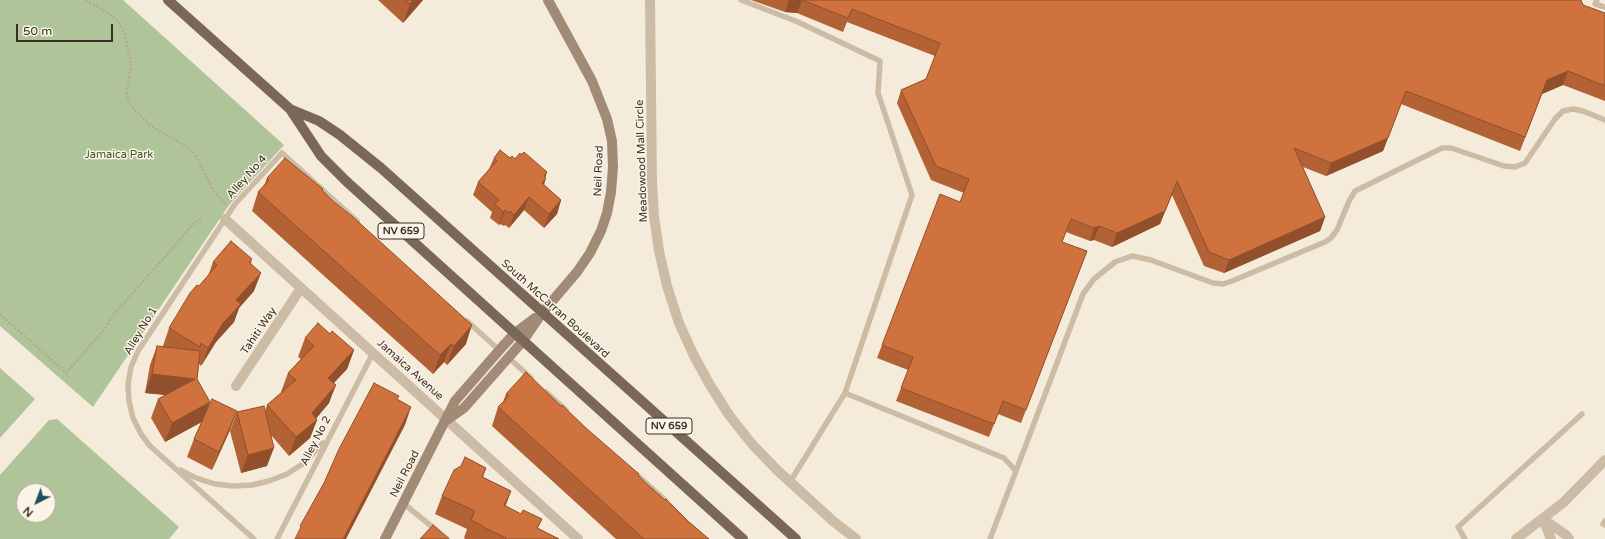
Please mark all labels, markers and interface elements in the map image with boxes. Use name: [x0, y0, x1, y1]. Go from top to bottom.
scale bar: [18, 16, 115, 42]
text: 50 m: [23, 24, 52, 38]
street label: Meadowood Mall Circle: [633, 99, 651, 223]
street label: Neil Road: [592, 145, 606, 197]
park label: Jamaica Park: [85, 148, 153, 162]
street label: Alley No 4: [224, 153, 270, 201]
road number: NV 659: [378, 223, 424, 239]
street label: South McCarran Boulevard: [498, 257, 612, 361]
street label: Alley No 1: [122, 305, 160, 357]
street label: Tahiti Way: [238, 305, 280, 357]
street label: Jamaica Avenue: [374, 337, 446, 403]
street label: Alley No 2: [298, 414, 334, 468]
road number: NV 659: [646, 418, 692, 434]
street label: Neil Road: [388, 448, 422, 500]
north arrow: [16, 483, 56, 523]
text: N: [21, 504, 36, 519]

